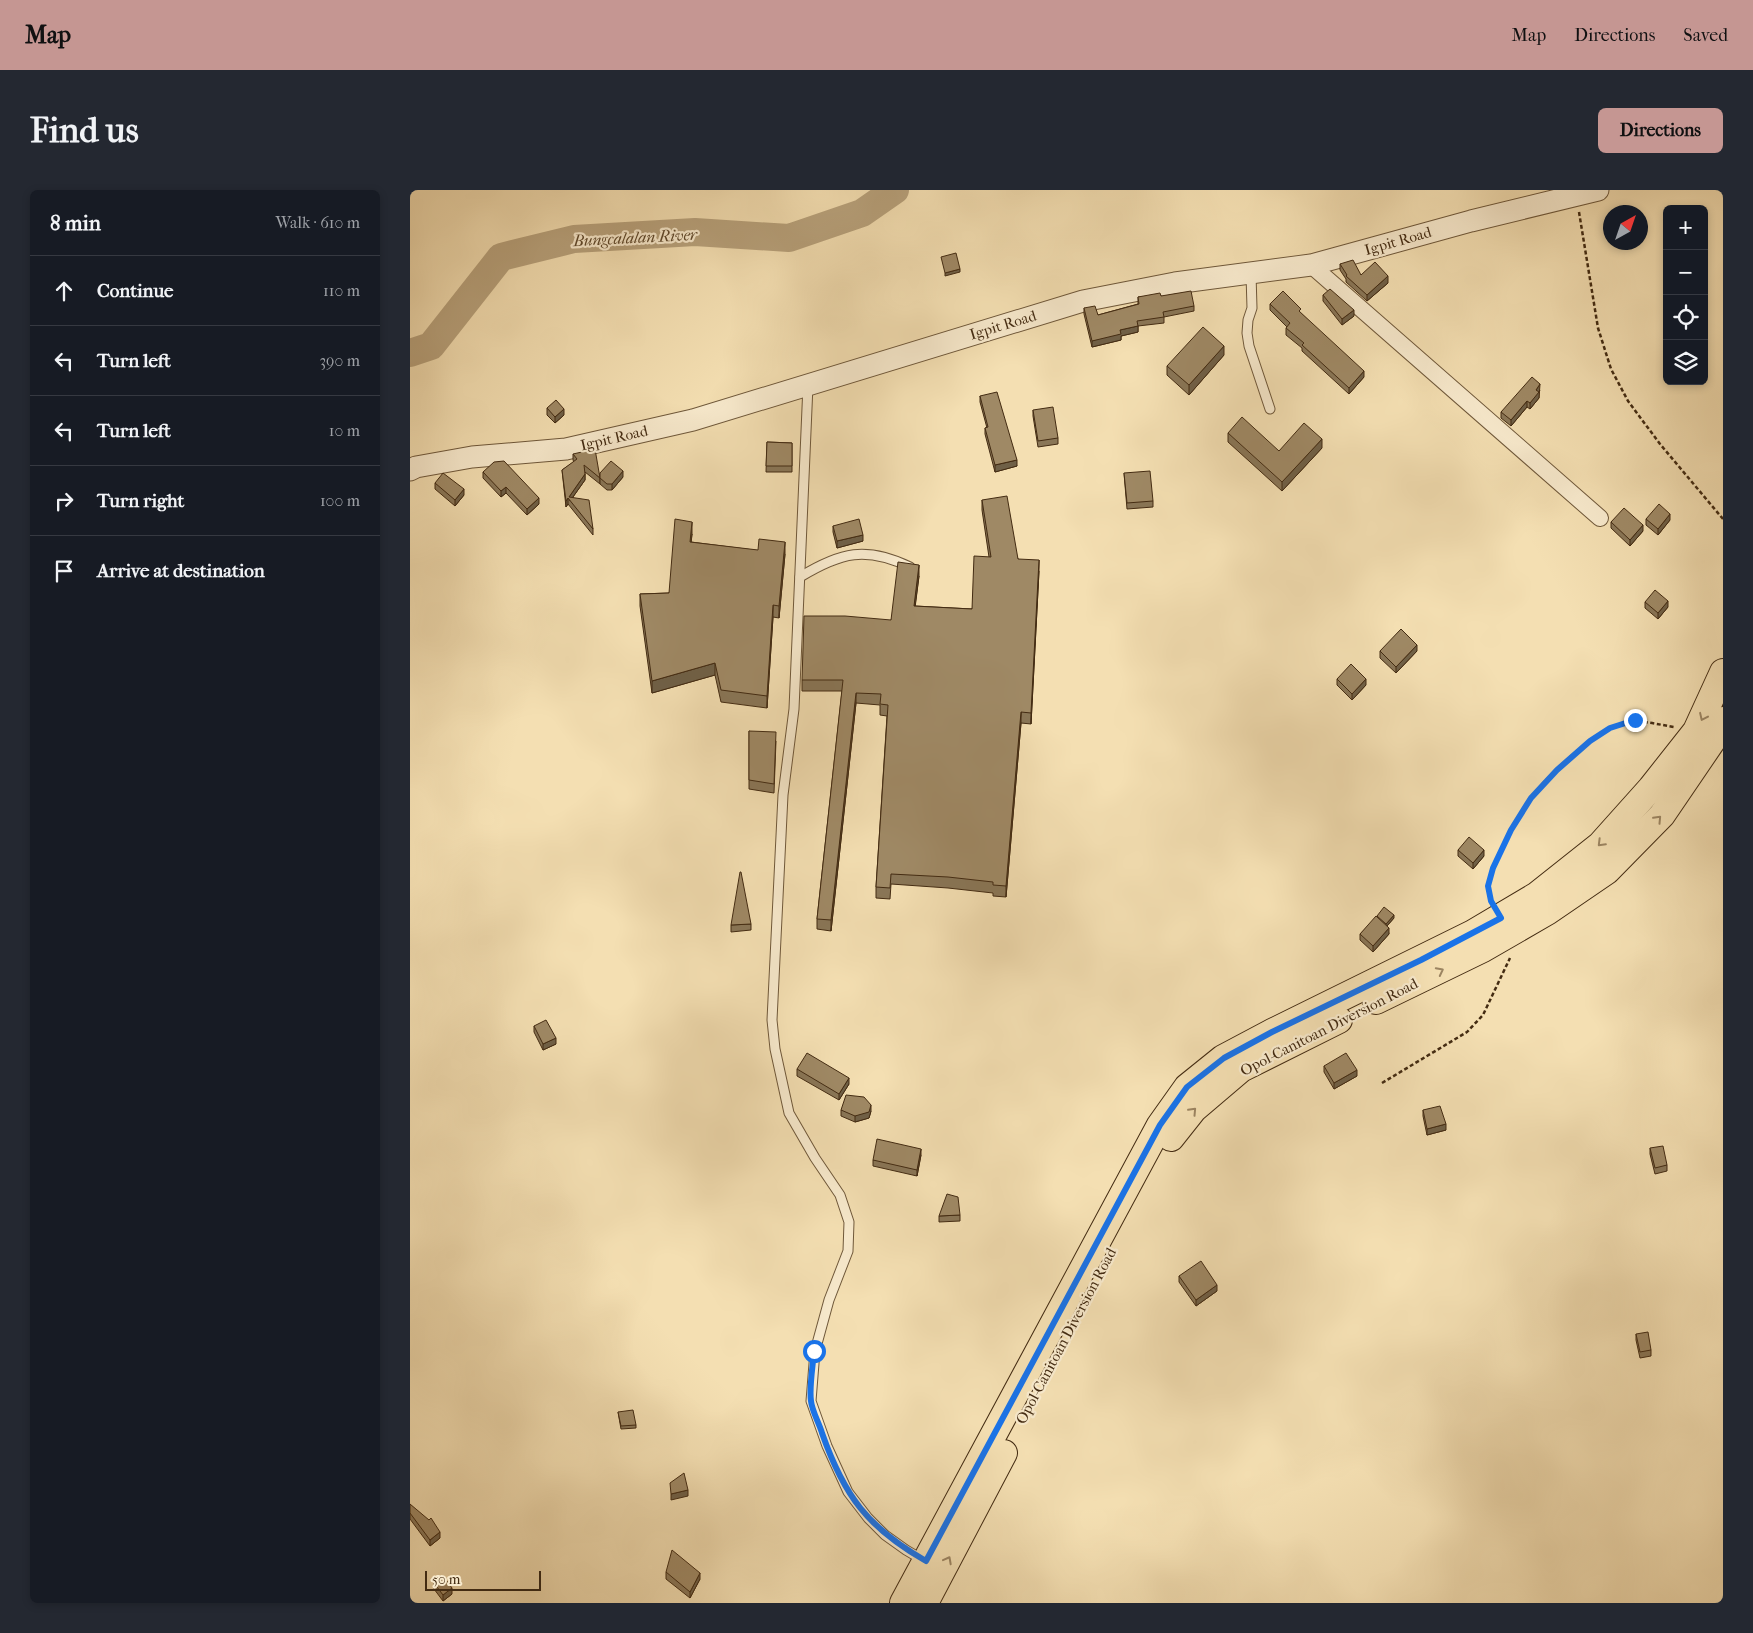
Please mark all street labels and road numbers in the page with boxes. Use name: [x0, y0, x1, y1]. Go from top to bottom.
street label: Igpit Road: [1363, 223, 1434, 259]
street label: Igpit Road: [968, 306, 1039, 344]
street label: Igpit Road: [579, 421, 650, 454]
street label: Opol-Canitoan Diversion Road: [1237, 974, 1422, 1080]
street label: Opol-Canitoan Diversion Road: [1012, 1244, 1121, 1427]

